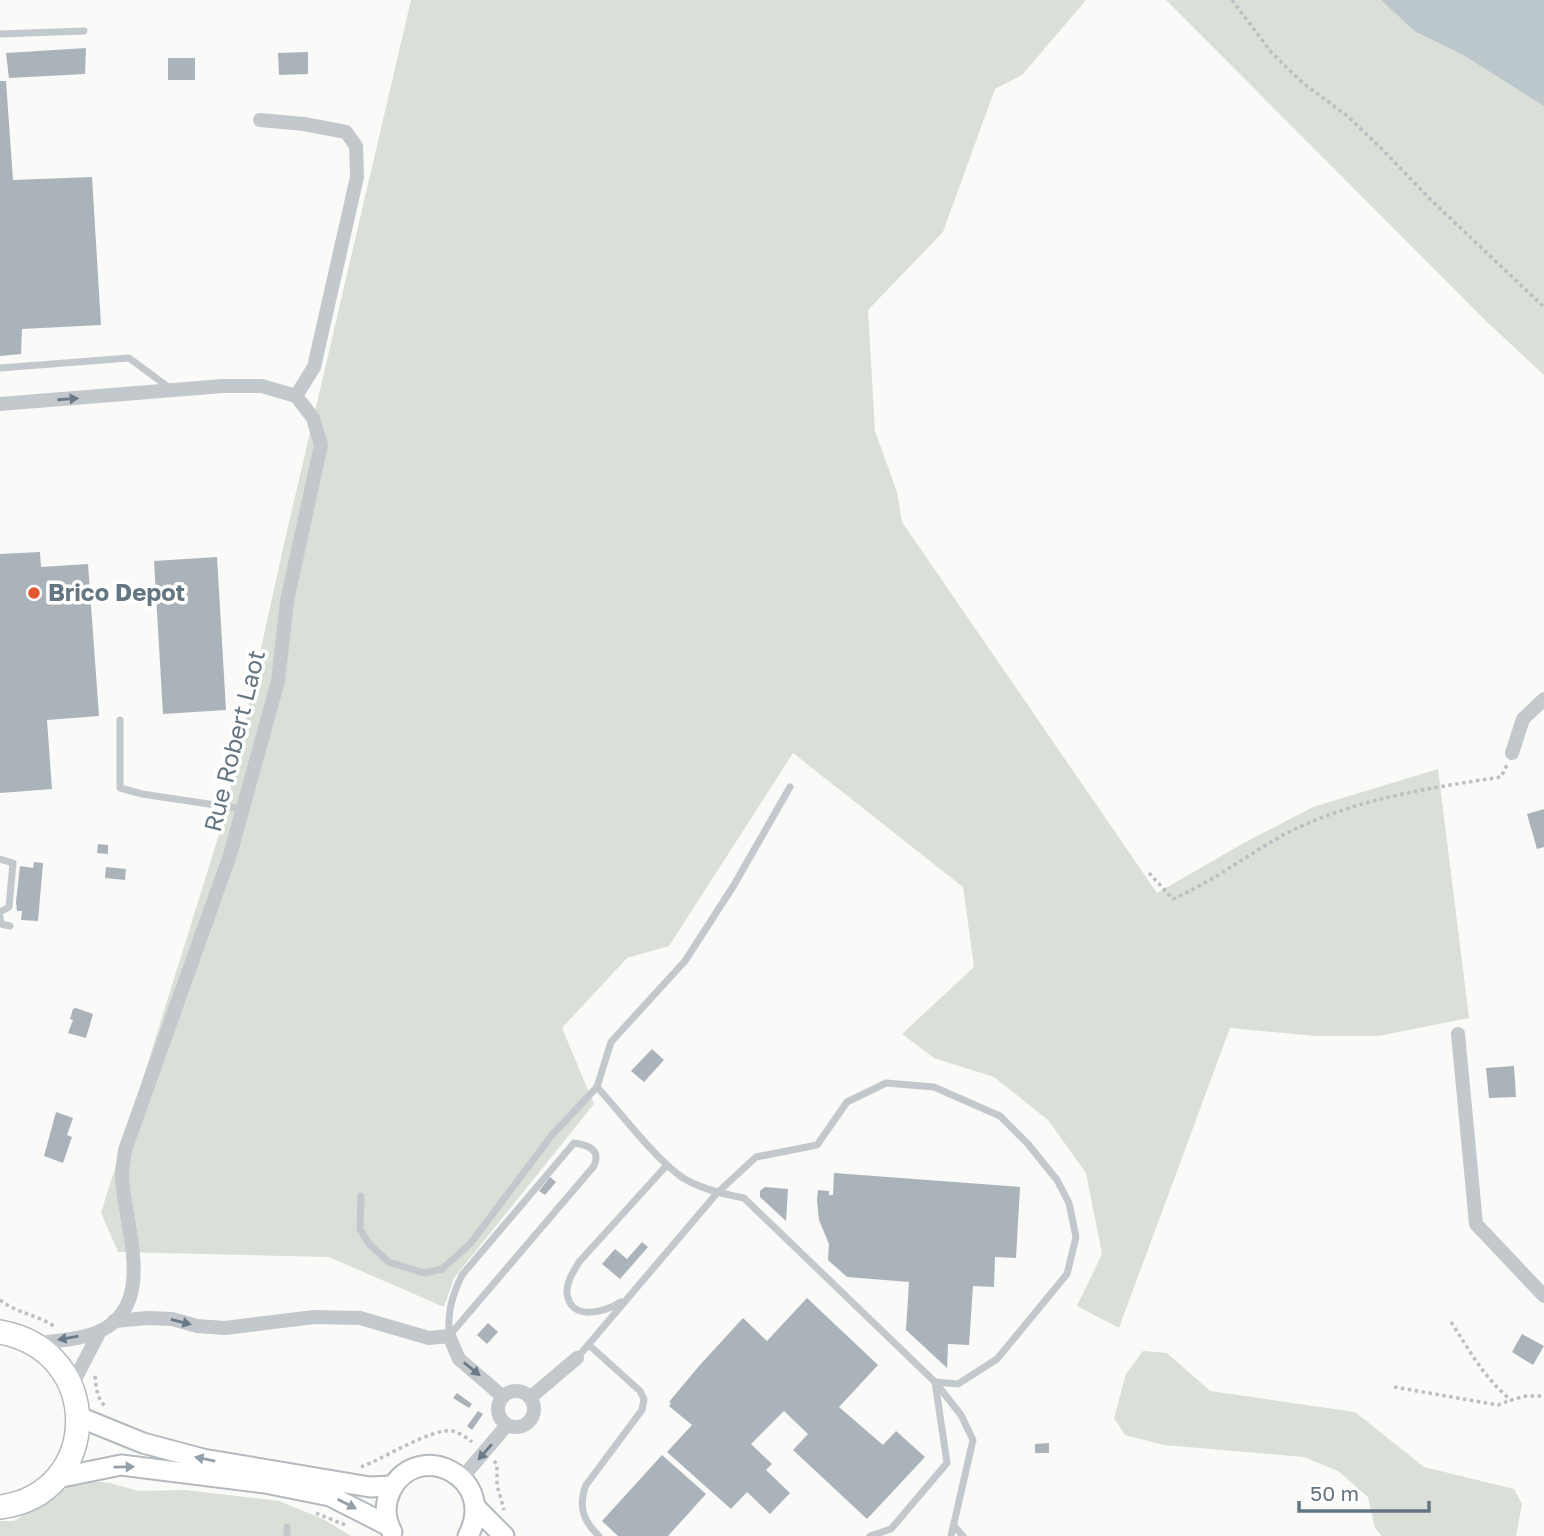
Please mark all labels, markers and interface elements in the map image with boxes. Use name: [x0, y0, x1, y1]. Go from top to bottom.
one-way arrow: [57, 393, 79, 404]
place label: Brico Depot: [48, 577, 185, 606]
marker: Brico Depot: [26, 585, 42, 601]
street label: Rue Robert Laot: [197, 647, 270, 835]
one-way arrow: [170, 1317, 192, 1328]
one-way arrow: [57, 1333, 79, 1344]
one-way arrow: [463, 1361, 481, 1376]
one-way arrow: [478, 1443, 493, 1460]
one-way arrow: [194, 1453, 216, 1464]
one-way arrow: [113, 1461, 135, 1472]
scale bar: [1299, 1470, 1428, 1514]
text: 50 m: [1310, 1480, 1359, 1506]
one-way arrow: [337, 1499, 357, 1510]

